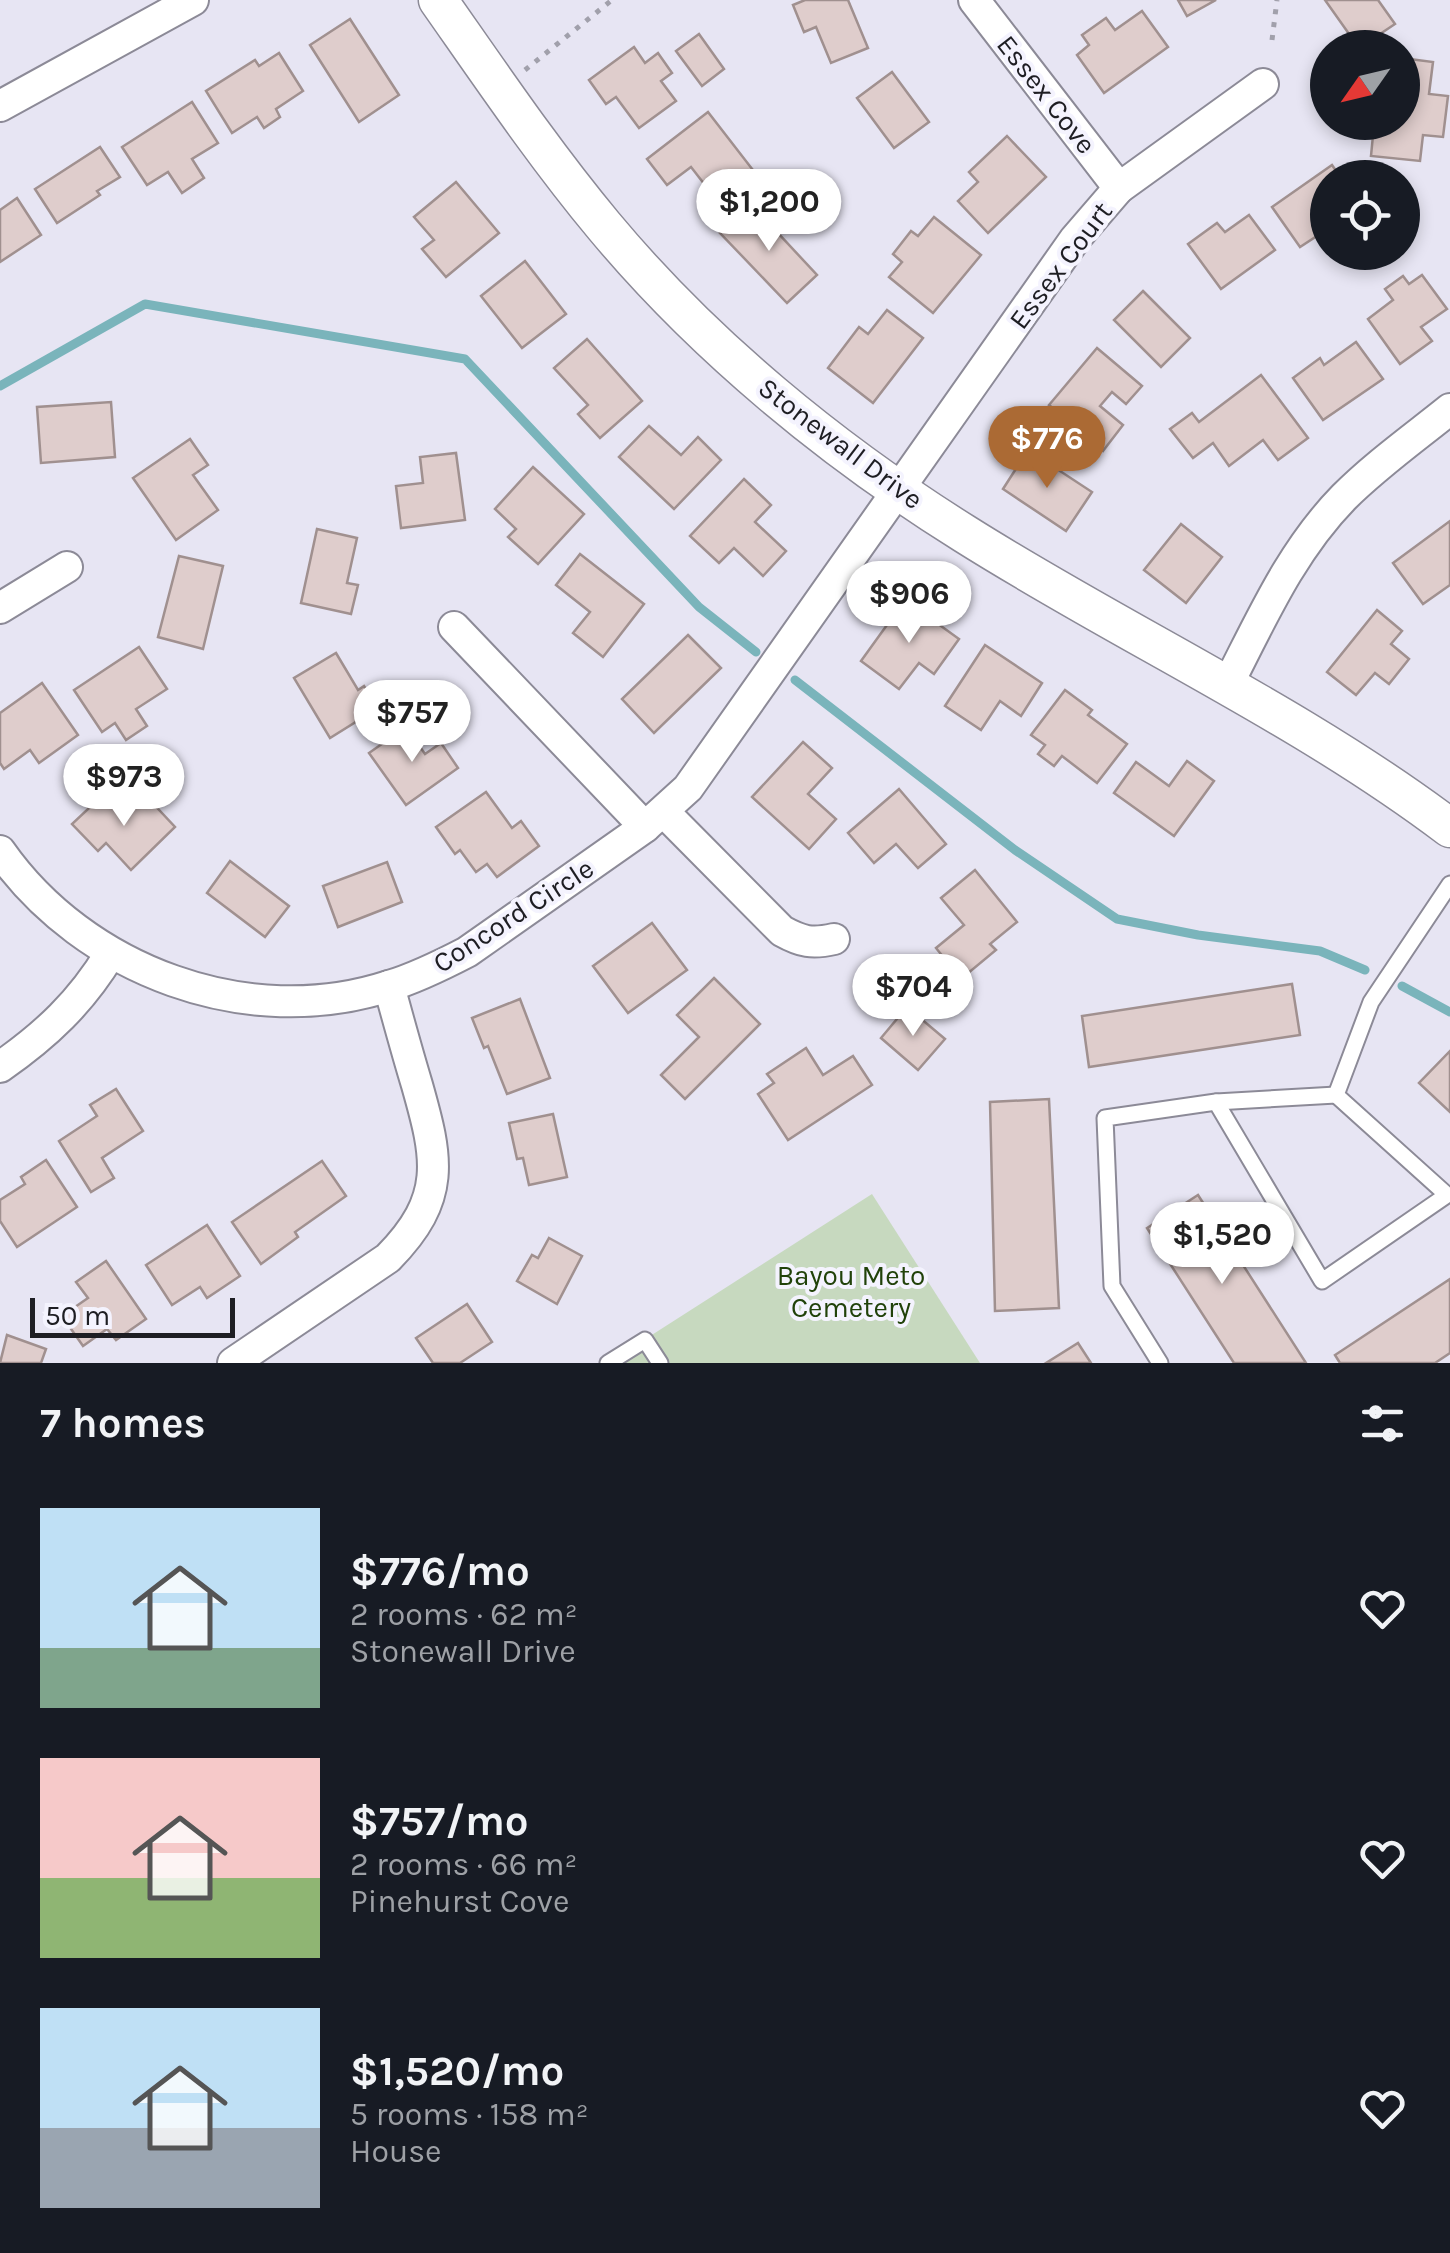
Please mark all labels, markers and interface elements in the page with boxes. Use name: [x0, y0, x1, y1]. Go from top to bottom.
street label: Essex Cove: [990, 28, 1103, 160]
north arrow: [1310, 30, 1420, 140]
map controls: [1310, 30, 1420, 270]
button: locate: [1310, 160, 1420, 270]
pin: $1,200: [688, 169, 850, 254]
text: $1,200: [718, 183, 820, 220]
street label: Essex Court: [1002, 195, 1119, 335]
street label: Stonewall Drive: [752, 371, 929, 516]
pin: $776: [988, 406, 1106, 491]
text: $776: [1010, 420, 1084, 457]
pin: $906: [850, 561, 968, 646]
text: $906: [868, 575, 950, 612]
pin: $757: [353, 680, 471, 765]
text: $757: [376, 694, 448, 731]
pin: $973: [65, 744, 183, 829]
text: $973: [85, 758, 163, 795]
street label: Concord Circle: [427, 851, 600, 980]
pin: $704: [854, 954, 972, 1039]
text: $704: [874, 968, 952, 1005]
pin: $1,520: [1141, 1202, 1303, 1287]
text: $1,520: [1172, 1216, 1272, 1253]
park label: Bayou Meto Cemetery: [777, 1259, 925, 1324]
scale bar: [30, 1293, 235, 1338]
text: 50 m: [45, 1299, 110, 1332]
icon: filters: [1355, 1396, 1410, 1451]
text: 7 homes: [40, 1398, 206, 1448]
text: $776/mo: [350, 1546, 530, 1596]
icon: home: [120, 1548, 240, 1668]
icon: heart: [1355, 1581, 1410, 1636]
text: 2 rooms · 62 m²: [350, 1596, 578, 1633]
text: Stonewall Drive: [350, 1633, 576, 1670]
text: $757/mo: [350, 1796, 529, 1846]
icon: home: [120, 1798, 240, 1918]
icon: heart: [1355, 1831, 1410, 1886]
text: 2 rooms · 66 m²: [350, 1846, 577, 1883]
text: Pinehurst Cove: [350, 1883, 569, 1920]
text: $1,520/mo: [350, 2046, 564, 2096]
icon: home: [120, 2048, 240, 2168]
icon: heart: [1355, 2081, 1410, 2136]
text: 5 rooms · 158 m²: [350, 2096, 589, 2133]
text: House: [350, 2133, 442, 2170]

